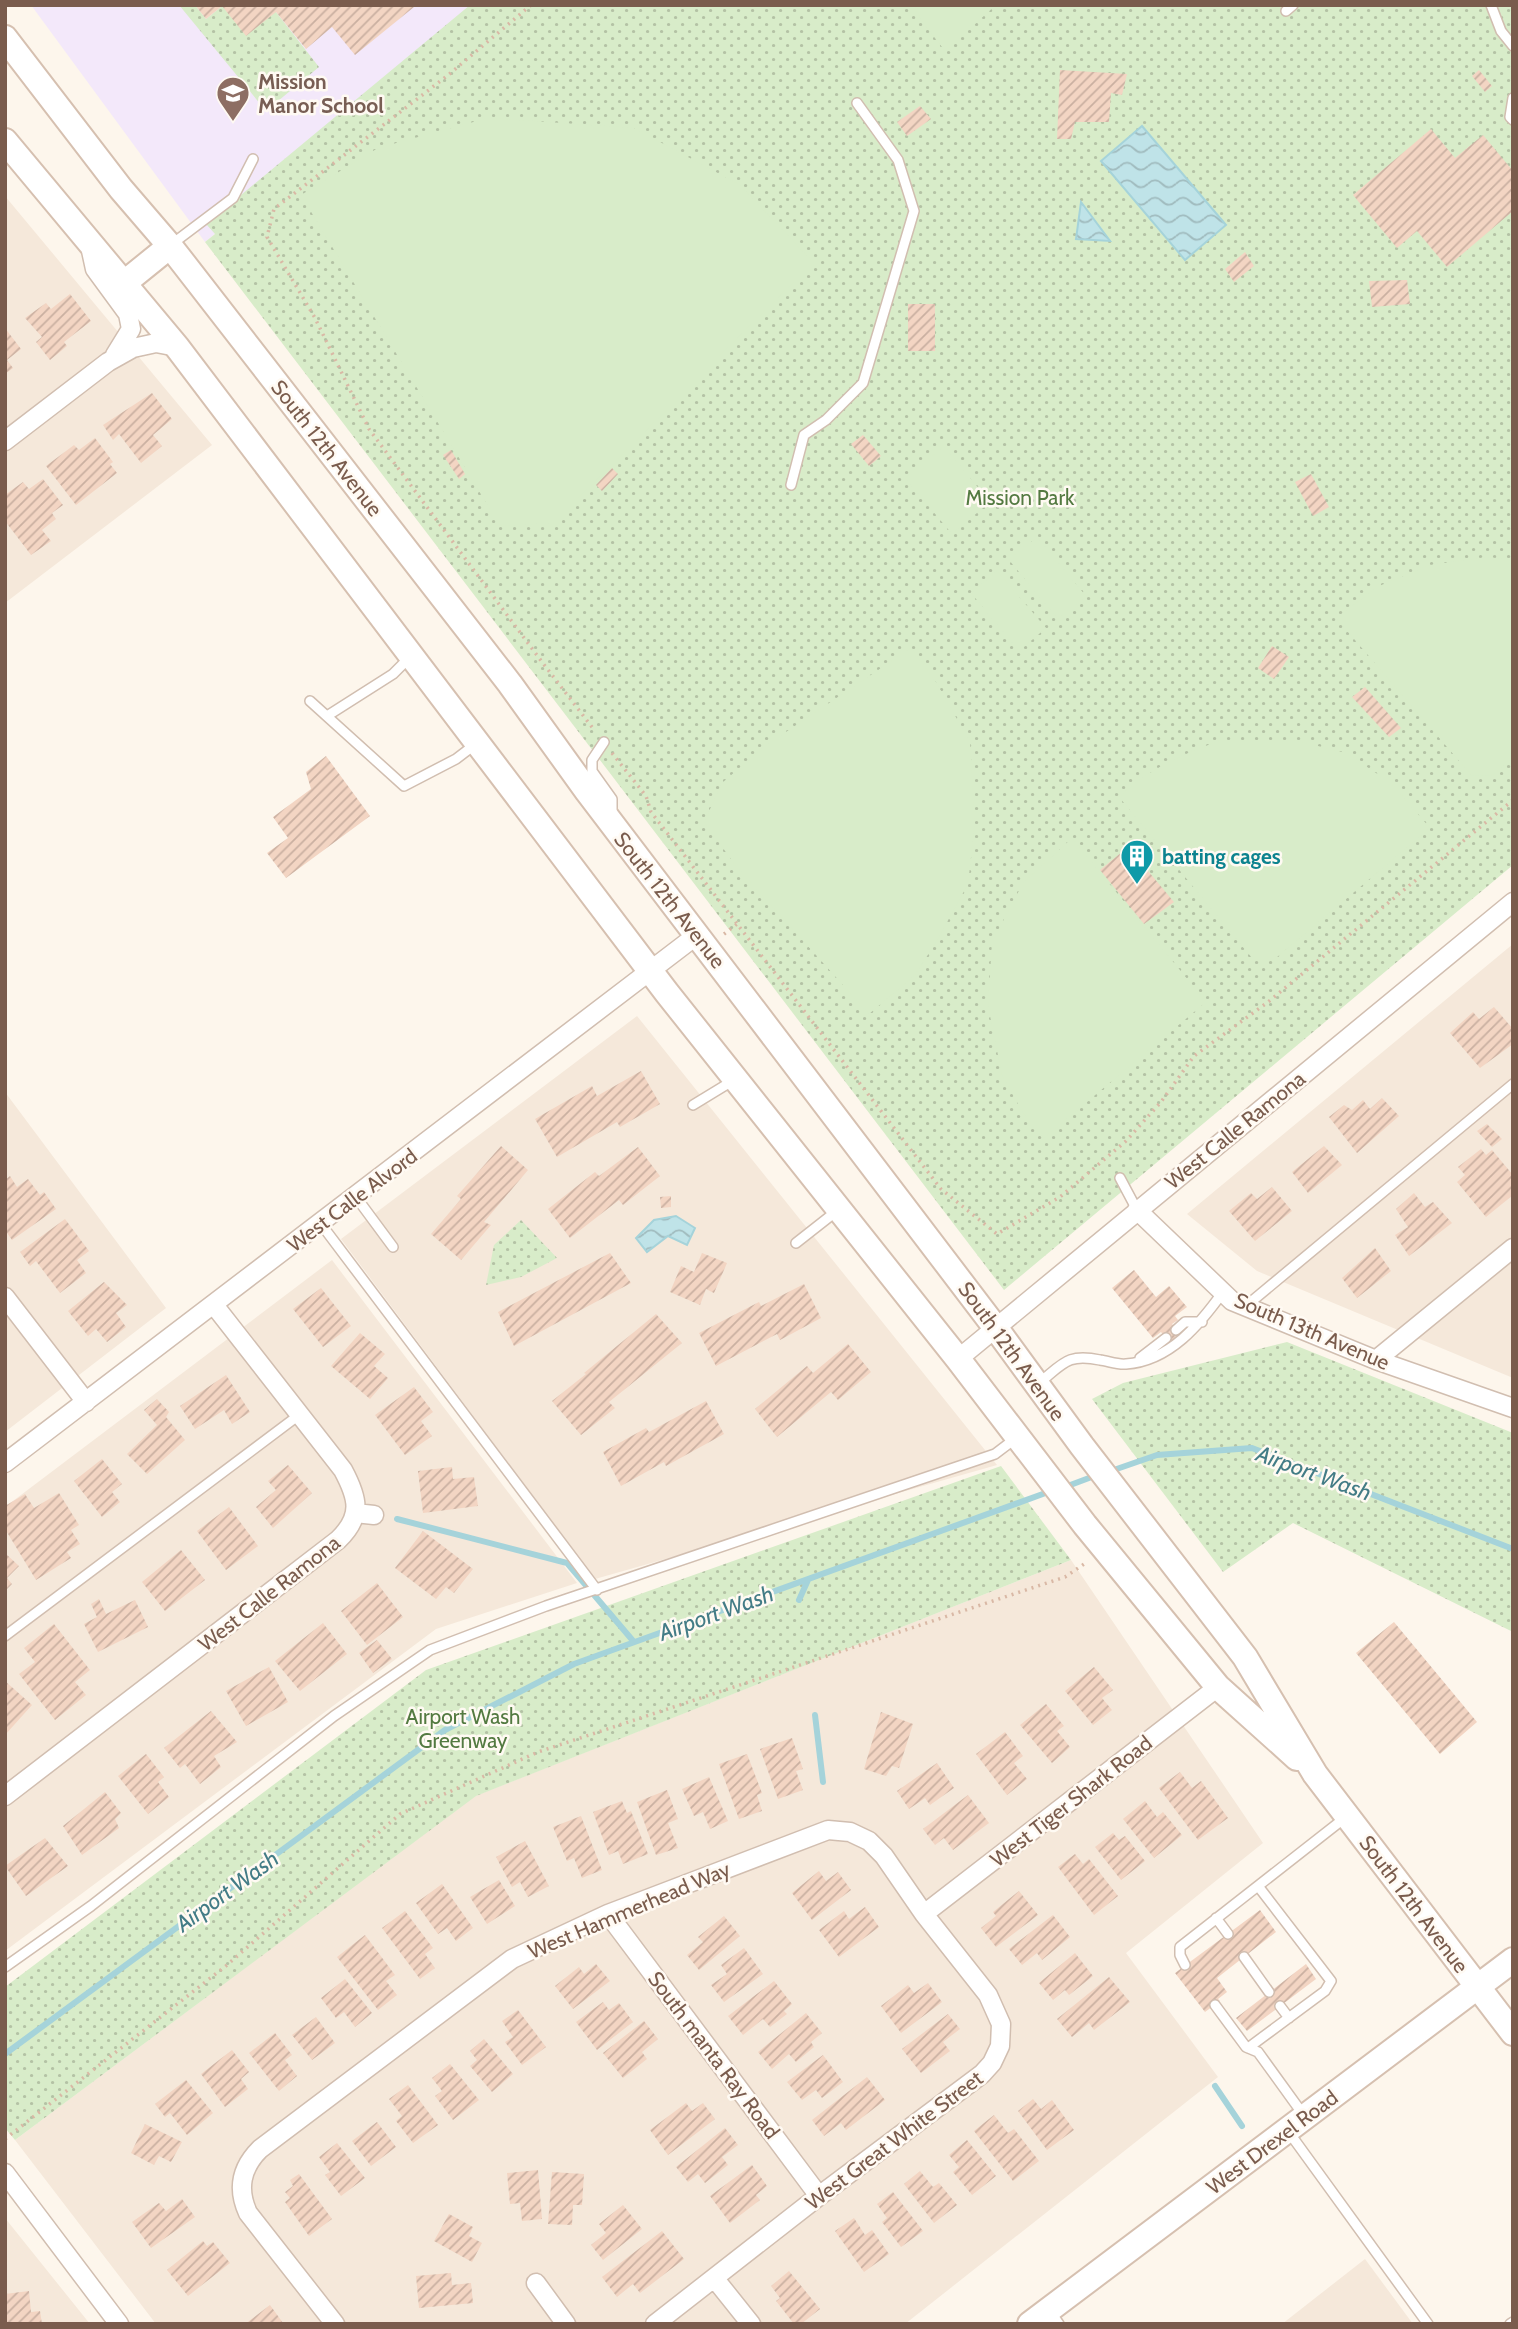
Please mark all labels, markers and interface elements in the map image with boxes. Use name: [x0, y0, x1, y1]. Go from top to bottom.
place label: Mission Manor School: [258, 69, 384, 118]
school or university icon: Mission Manor School: [214, 74, 252, 123]
street label: South 12th Avenue: [266, 375, 388, 521]
park label: Mission Park: [966, 485, 1075, 510]
street label: South 12th Avenue: [609, 827, 731, 973]
building icon: batting cages: [1118, 837, 1156, 886]
place label: batting cages: [1162, 844, 1281, 869]
street label: West Calle Ramona: [1160, 1066, 1310, 1194]
street label: West Calle Alvord: [282, 1143, 422, 1257]
street label: South 12th Avenue: [953, 1277, 1071, 1426]
street label: South 13th Avenue: [1231, 1287, 1394, 1375]
water label: Airport Wash: [1252, 1439, 1375, 1507]
street label: West Calle Ramona: [193, 1530, 345, 1656]
water label: Airport Wash: [654, 1579, 777, 1647]
park label: Airport Wash Greenway: [406, 1704, 520, 1753]
street label: West Tiger Shark Road: [985, 1730, 1157, 1872]
street label: South 12th Avenue: [1354, 1830, 1474, 1978]
water label: Airport Wash: [169, 1844, 284, 1938]
street label: West Hammerhead Way: [524, 1856, 734, 1964]
street label: South manta Ray Road: [643, 1966, 785, 2144]
street label: West Great White Street: [801, 2065, 987, 2215]
street label: West Drexel Road: [1201, 2084, 1343, 2200]

